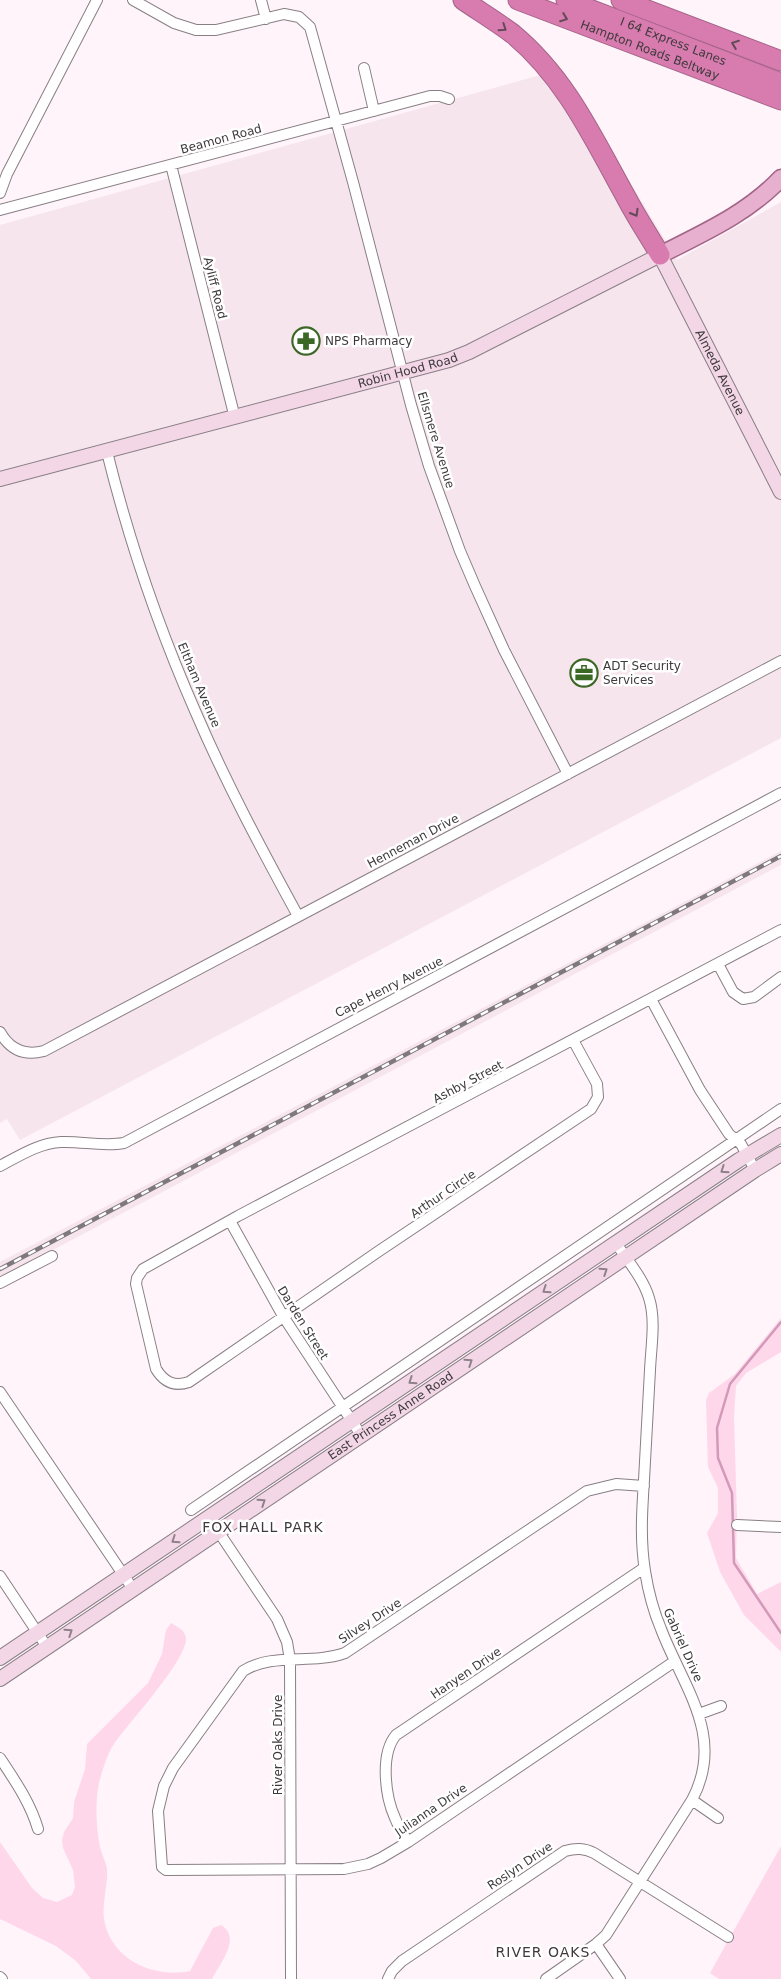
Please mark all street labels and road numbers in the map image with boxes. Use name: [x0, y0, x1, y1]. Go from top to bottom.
street label: I 64 Express Lanes: [618, 15, 728, 68]
street label: Hampton Roads Beltway: [578, 17, 721, 83]
street label: Beamon Road: [179, 121, 263, 157]
street label: Ayliff Road: [201, 256, 229, 320]
street label: Almeda Avenue: [692, 327, 748, 417]
street label: Robin Hood Road: [356, 350, 460, 391]
street label: Ellsmere Avenue: [415, 390, 457, 490]
street label: Eltham Avenue: [175, 641, 223, 729]
street label: Henneman Drive: [365, 811, 461, 871]
street label: Cape Henry Avenue: [333, 954, 445, 1020]
street label: Ashby Street: [431, 1058, 506, 1106]
street label: Arthur Circle: [408, 1167, 478, 1221]
street label: Darden Street: [275, 1284, 331, 1363]
street label: East Princess Anne Road: [325, 1369, 456, 1463]
street label: Silvey Drive: [336, 1596, 404, 1646]
street label: Gabriel Drive: [661, 1606, 705, 1684]
street label: Hanyen Drive: [428, 1644, 504, 1702]
street label: River Oaks Drive: [271, 1695, 285, 1795]
street label: Julianna Drive: [392, 1781, 470, 1840]
street label: Roslyn Drive: [485, 1839, 555, 1893]

